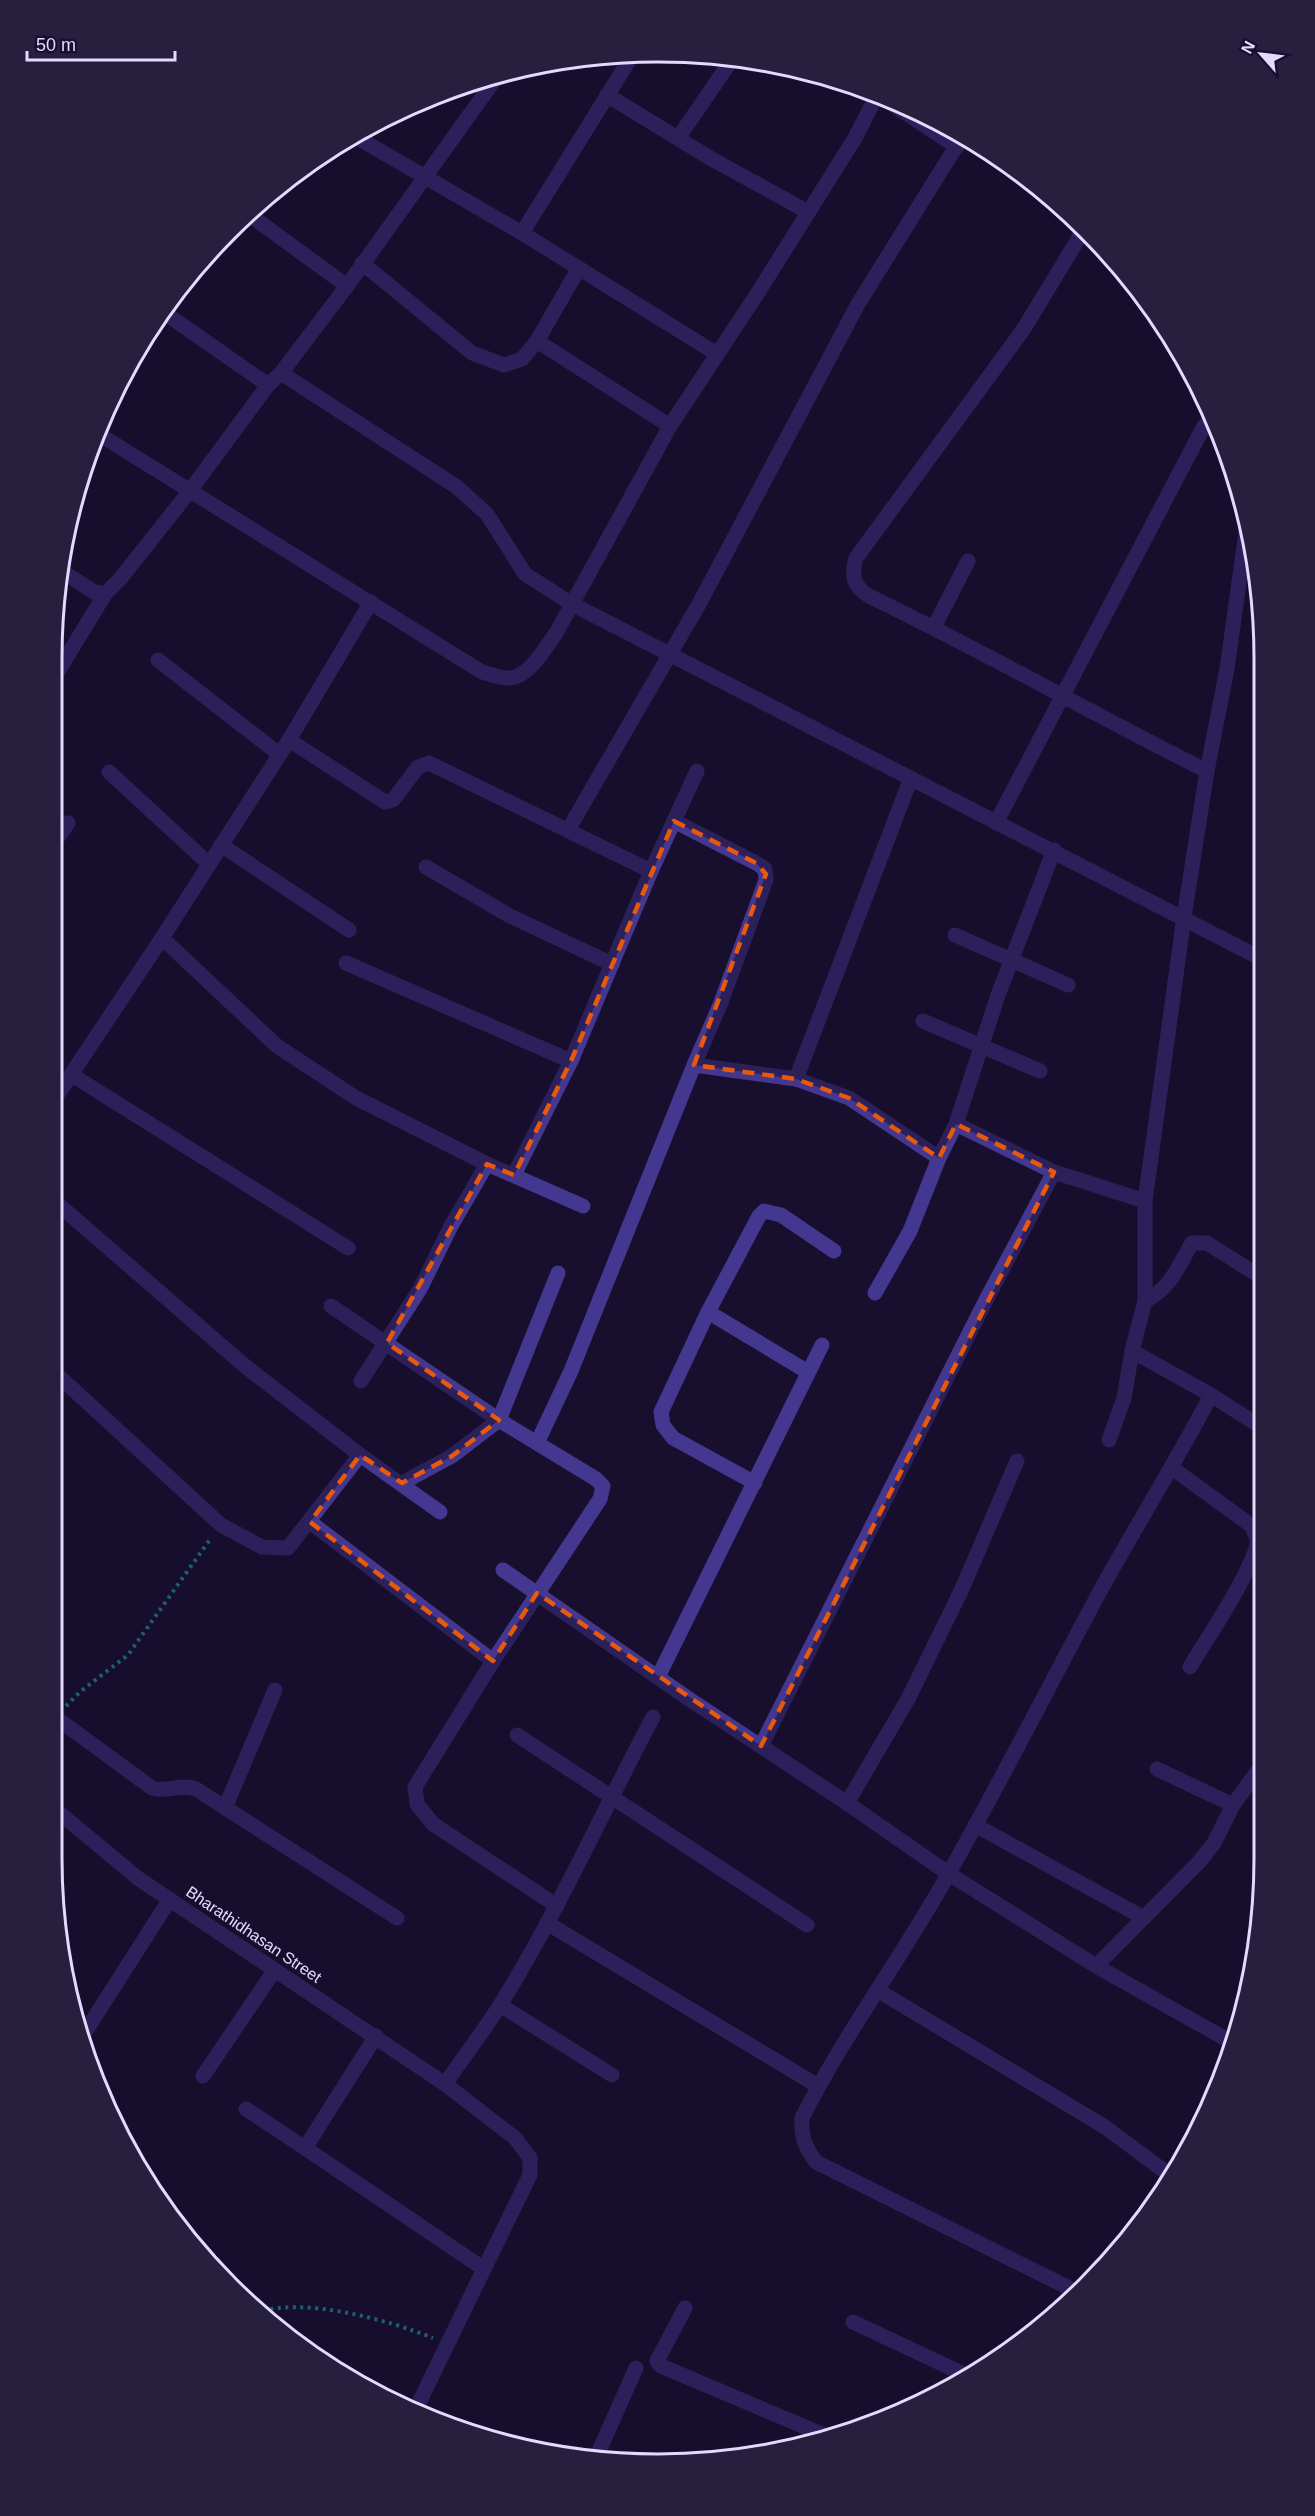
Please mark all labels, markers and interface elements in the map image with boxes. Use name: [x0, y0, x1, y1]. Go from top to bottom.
scale bar: [27, 24, 176, 62]
north arrow: [1231, 24, 1291, 84]
text: 50 m: [36, 35, 76, 55]
text: N: [1238, 38, 1258, 56]
street label: Bharathidhasan Street: [183, 1883, 325, 1986]

